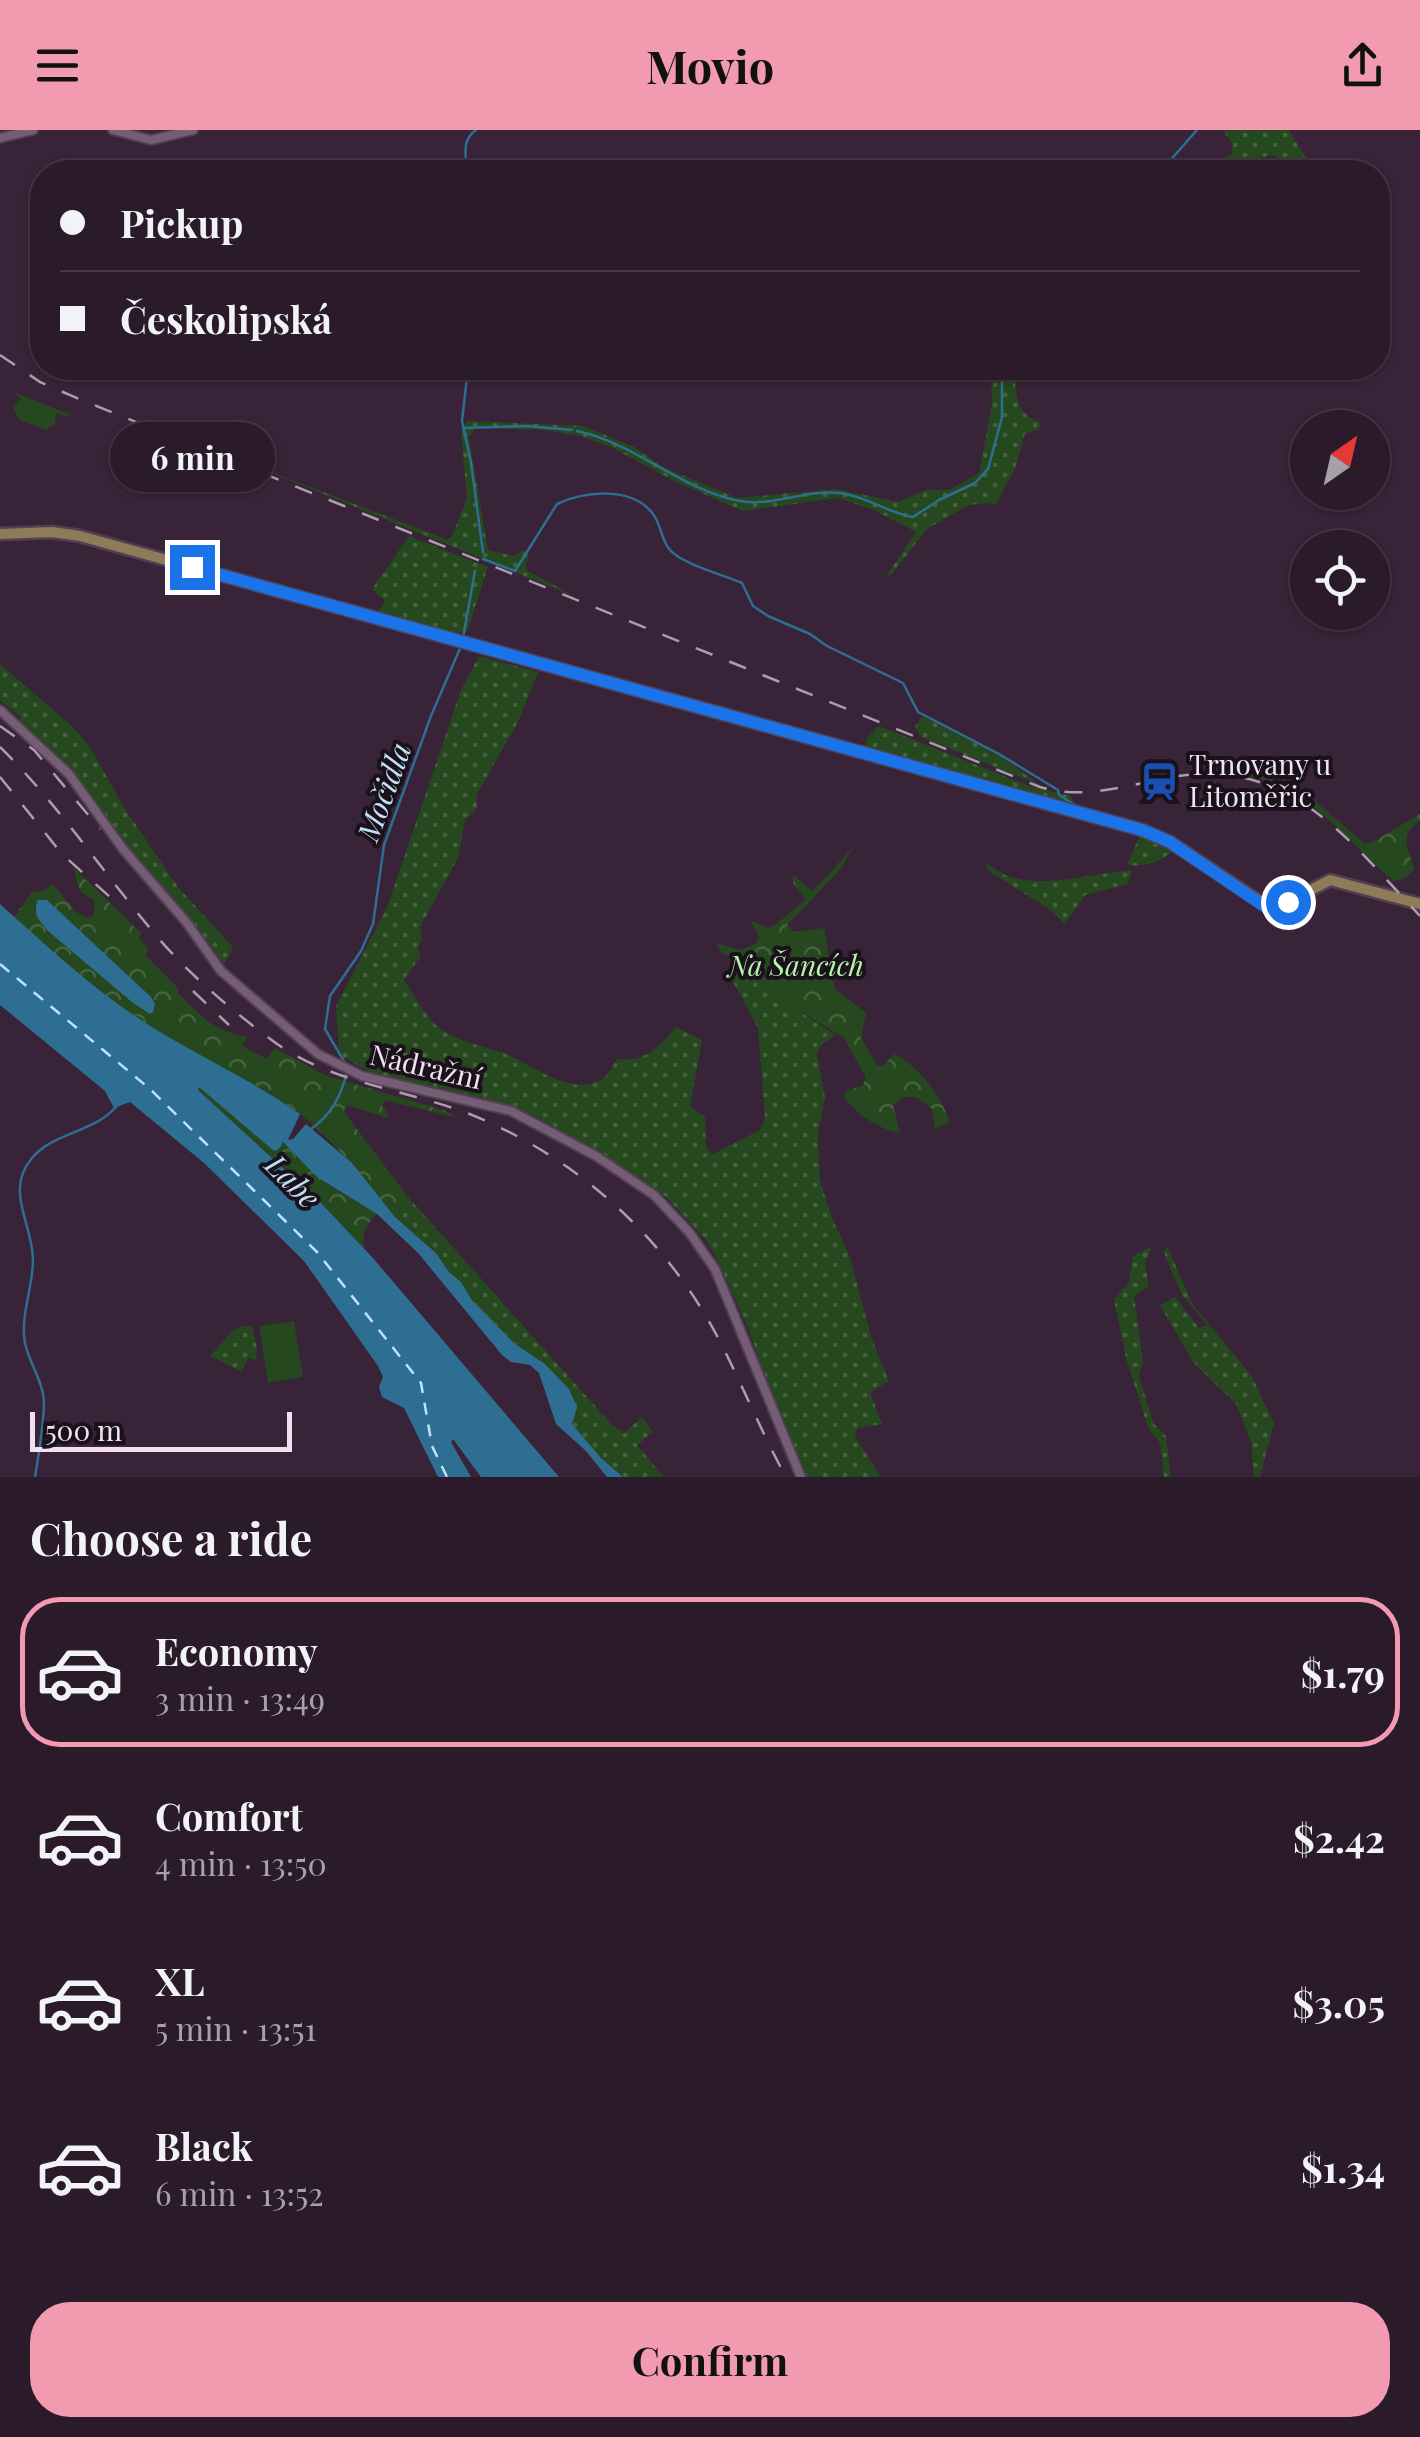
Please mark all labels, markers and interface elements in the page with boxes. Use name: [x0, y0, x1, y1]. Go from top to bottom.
text: Movio: [646, 35, 774, 95]
icon: menu: [30, 38, 85, 93]
icon: share: [1335, 38, 1390, 93]
text: Pickup: [120, 197, 243, 248]
text: Českolipská: [120, 293, 332, 344]
north arrow: [1290, 410, 1390, 510]
map controls: [1290, 410, 1390, 630]
callout: 6 min: [110, 422, 274, 492]
text: 6 min: [150, 435, 235, 478]
button: locate: [1290, 530, 1390, 630]
route end: [170, 545, 215, 590]
water label: Močidla: [346, 736, 419, 848]
place label: Trnovany u Litoměřic: [1189, 745, 1331, 814]
station icon: Trnovany u Litoměřic: [1138, 760, 1180, 802]
route start: [1266, 880, 1311, 925]
park label: Na Šancích: [725, 946, 864, 983]
street label: Nádražní: [367, 1035, 486, 1096]
water label: Labe: [256, 1143, 329, 1216]
scale bar: [30, 1407, 292, 1452]
text: 500 m: [45, 1411, 122, 1448]
text: Choose a ride: [30, 1507, 312, 1567]
text: Economy: [155, 1625, 318, 1676]
icon: car: [35, 1627, 125, 1717]
text: $1.79: [1301, 1647, 1385, 1698]
text: 3 min · 13:49: [155, 1676, 325, 1719]
text: Comfort: [155, 1790, 303, 1841]
icon: car: [35, 1792, 125, 1882]
text: $2.42: [1293, 1812, 1385, 1863]
text: 4 min · 13:50: [155, 1841, 327, 1884]
text: XL: [155, 1955, 204, 2006]
icon: car: [35, 1957, 125, 2047]
text: $3.05: [1293, 1977, 1385, 2028]
text: 5 min · 13:51: [155, 2006, 316, 2049]
text: Black: [155, 2120, 253, 2171]
icon: car: [35, 2122, 125, 2212]
text: $1.34: [1301, 2142, 1385, 2193]
text: 6 min · 13:52: [155, 2171, 324, 2214]
button: Confirm: [30, 2302, 1390, 2417]

